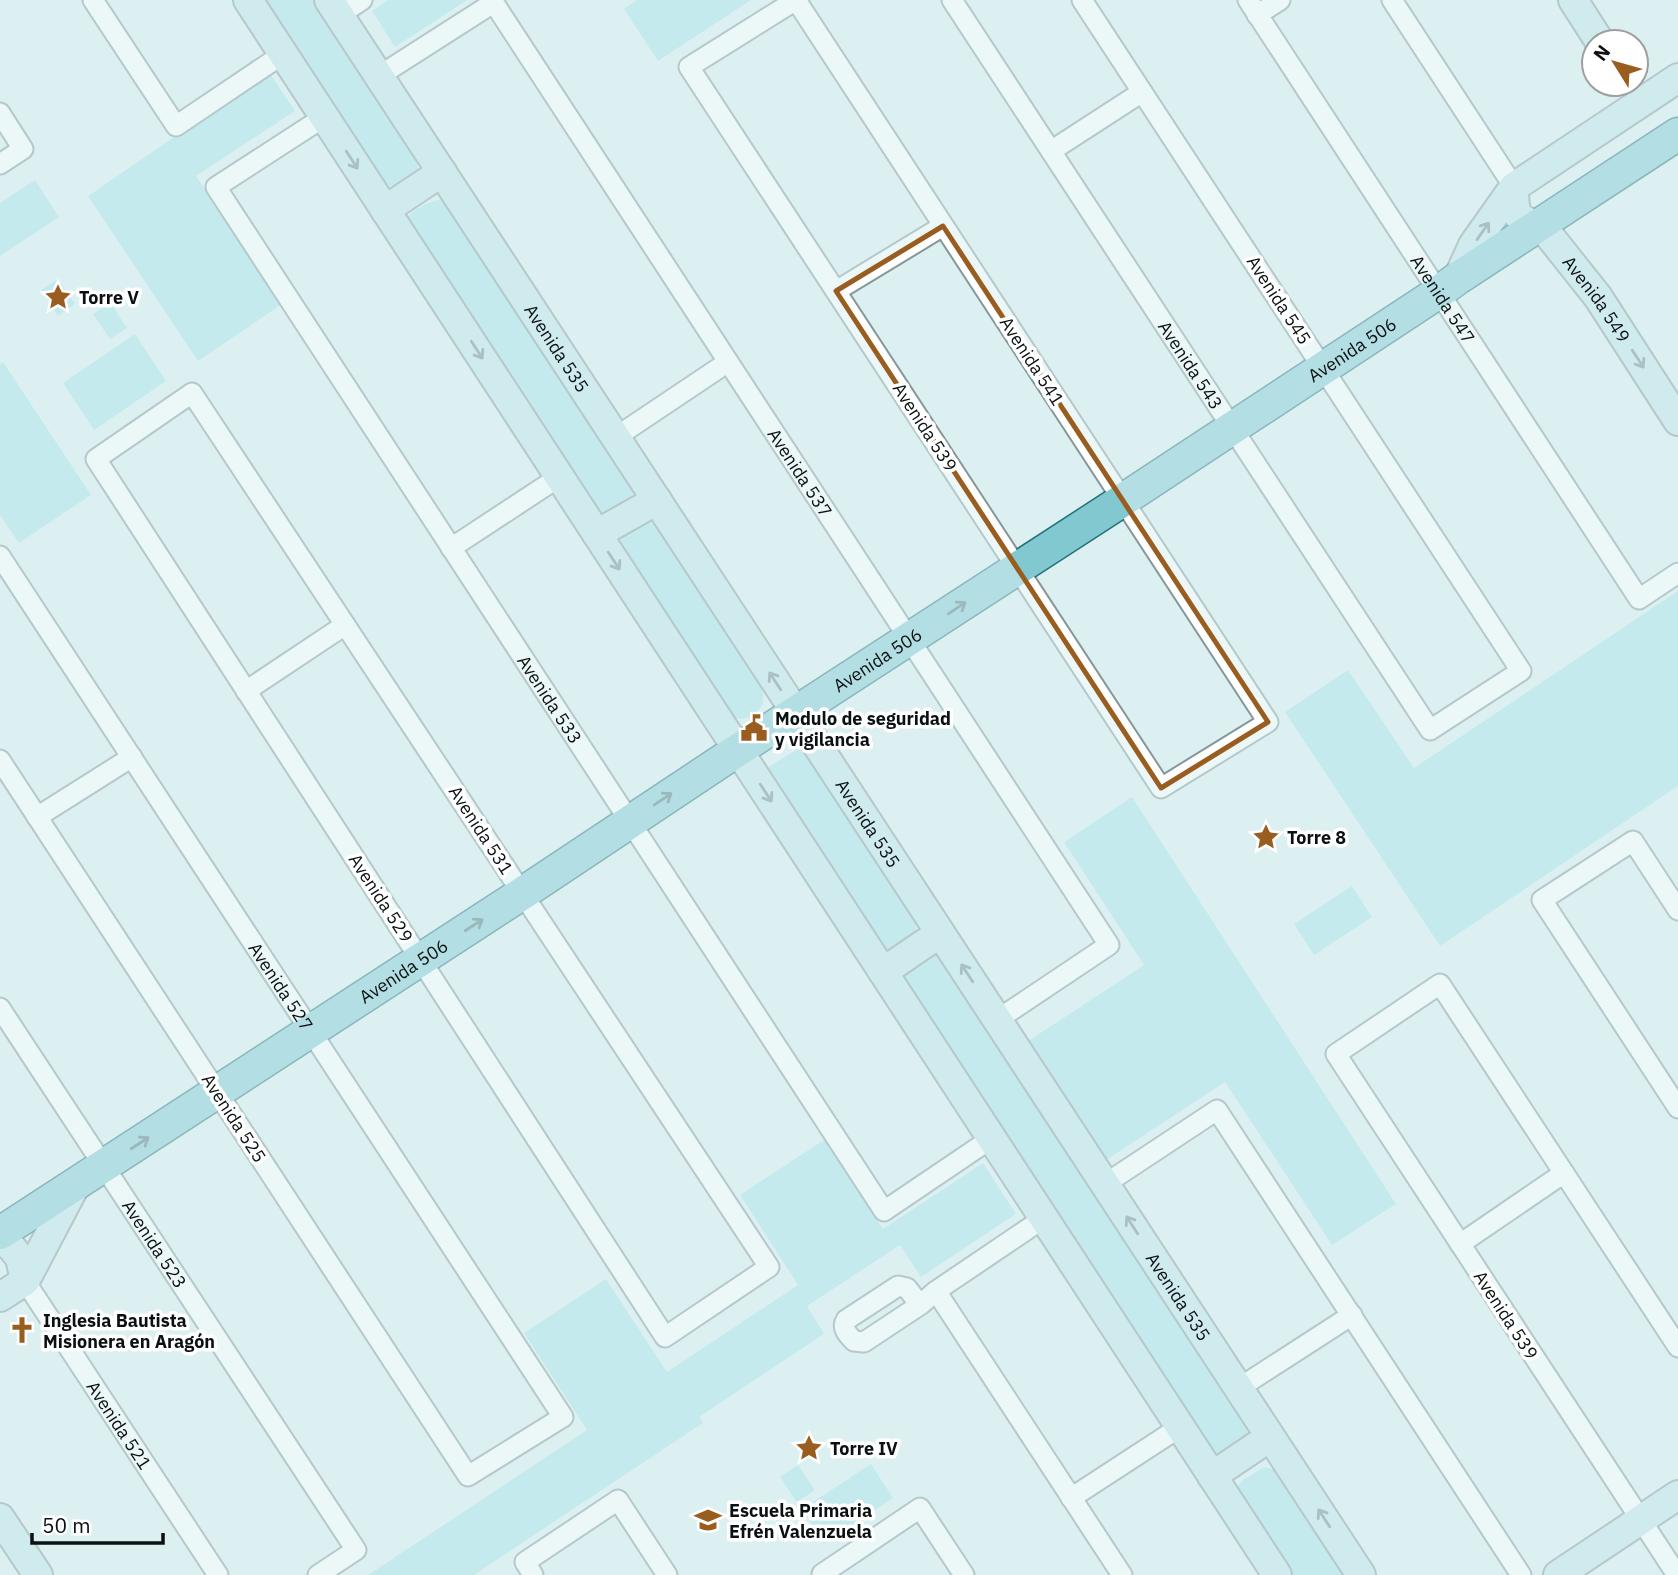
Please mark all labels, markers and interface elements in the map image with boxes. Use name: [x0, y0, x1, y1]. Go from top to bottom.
north arrow: [1580, 28, 1650, 98]
text: N: [1588, 40, 1615, 65]
one-way arrow: [345, 149, 359, 169]
one-way arrow: [1476, 222, 1490, 241]
street label: Avenida 547: [1406, 250, 1480, 348]
street label: Avenida 545: [1242, 251, 1316, 349]
street label: Avenida 549: [1558, 251, 1636, 346]
place icon: Torre V: [43, 282, 73, 312]
place label: Torre V: [79, 286, 139, 309]
street label: Avenida 535: [520, 299, 594, 397]
street label: Avenida 541: [995, 312, 1069, 410]
street label: Avenida 506: [1303, 312, 1400, 387]
street label: Avenida 543: [1153, 316, 1228, 413]
one-way arrow: [469, 340, 484, 359]
one-way arrow: [1630, 349, 1645, 368]
street label: Avenida 539: [888, 378, 962, 476]
street label: Avenida 537: [763, 424, 838, 521]
one-way arrow: [607, 551, 622, 570]
one-way arrow: [946, 601, 966, 615]
street label: Avenida 506: [828, 622, 926, 697]
street label: Avenida 533: [513, 650, 587, 748]
one-way arrow: [768, 671, 782, 691]
place label: Modulo de seguridad y vigilancia: [775, 707, 951, 751]
public building icon: Modulo de seguridad y vigilancia: [739, 713, 769, 743]
street label: Avenida 535: [831, 774, 906, 872]
street label: Avenida 531: [444, 781, 518, 879]
one-way arrow: [759, 782, 773, 802]
one-way arrow: [653, 792, 673, 806]
place icon: Torre 8: [1251, 822, 1281, 852]
place label: Torre 8: [1287, 826, 1346, 849]
street label: Avenida 529: [344, 849, 418, 947]
one-way arrow: [464, 918, 483, 932]
street label: Avenida 506: [355, 934, 452, 1008]
street label: Avenida 527: [244, 938, 319, 1035]
one-way arrow: [960, 964, 974, 984]
street label: Avenida 525: [197, 1069, 271, 1167]
one-way arrow: [129, 1135, 149, 1149]
street label: Avenida 523: [117, 1195, 192, 1292]
one-way arrow: [1125, 1216, 1139, 1235]
street label: Avenida 535: [1141, 1248, 1216, 1345]
street label: Avenida 539: [1469, 1266, 1543, 1364]
place label: Inglesia Bautista Misionera en Aragón: [43, 1309, 215, 1353]
church icon: Inglesia Bautista Misionera en Aragón: [7, 1315, 37, 1345]
street label: Avenida 521: [82, 1376, 157, 1473]
place icon: Torre IV: [794, 1433, 824, 1463]
place label: Torre IV: [830, 1437, 898, 1460]
place label: Escuela Primaria Efrén Valenzuela: [729, 1499, 872, 1543]
scale bar: [32, 1502, 163, 1546]
school or university icon: Escuela Primaria Efrén Valenzuela: [693, 1505, 723, 1535]
one-way arrow: [1316, 1509, 1331, 1528]
text: 50 m: [42, 1511, 91, 1539]

